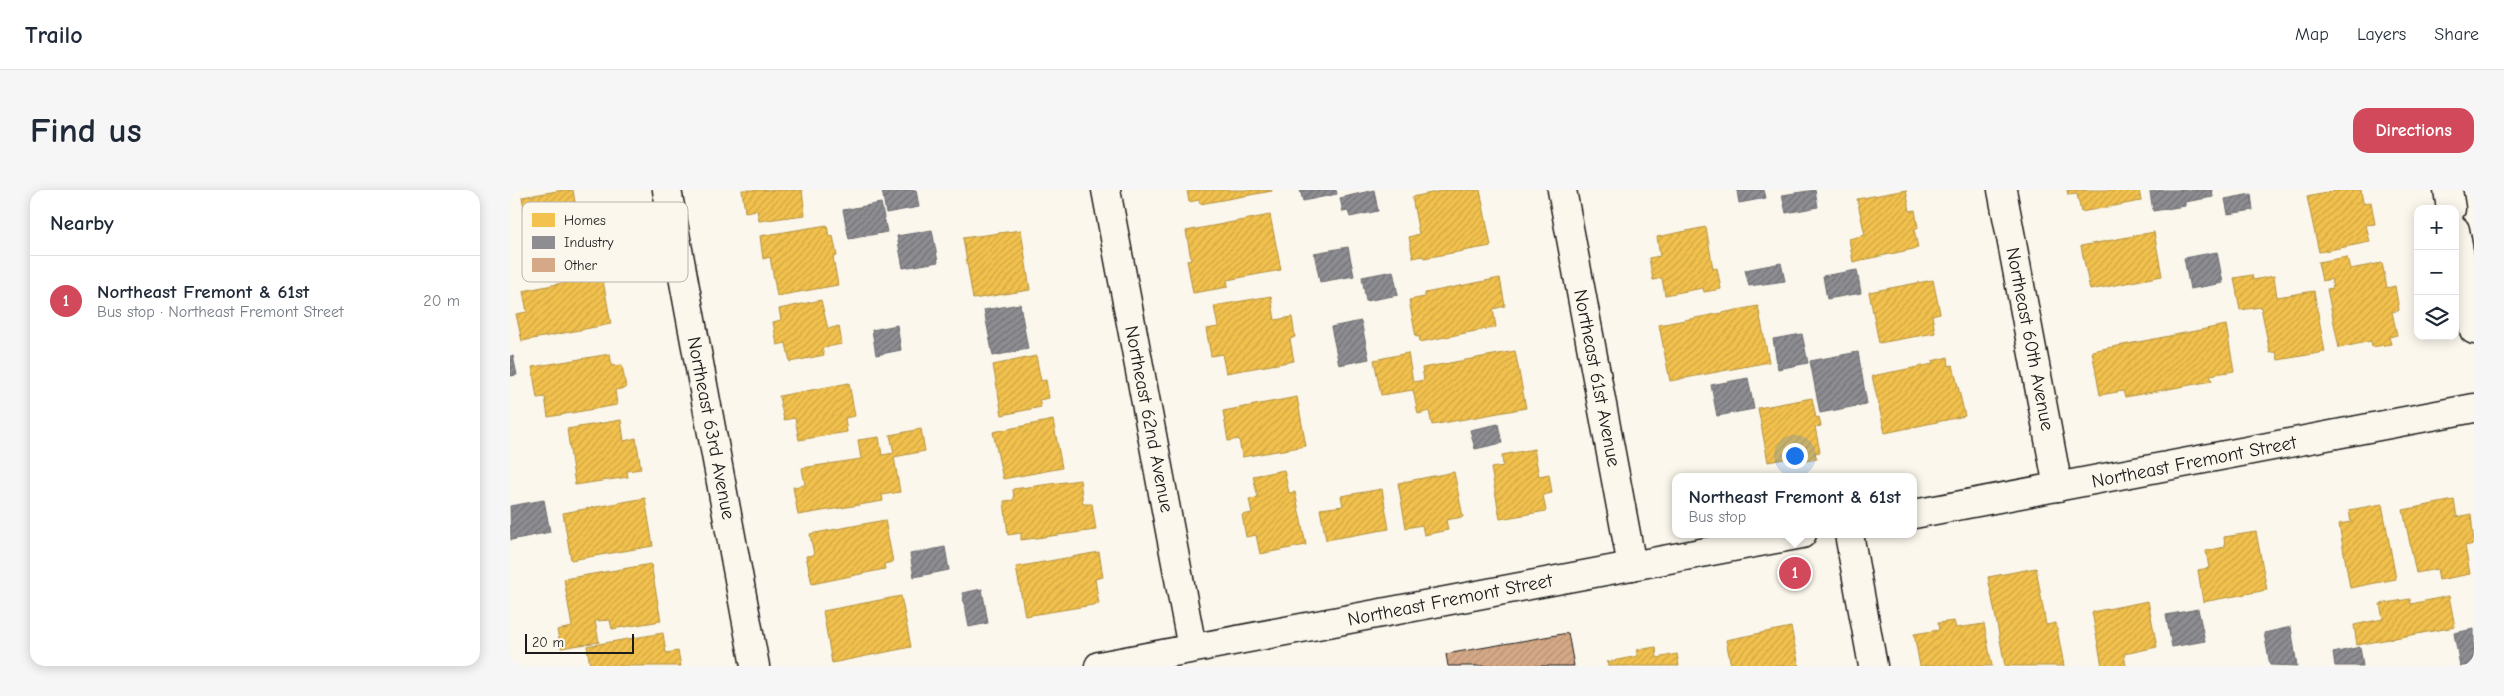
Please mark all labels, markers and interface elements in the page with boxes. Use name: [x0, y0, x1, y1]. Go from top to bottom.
text: Trailo: [25, 21, 83, 49]
text: Map: [2295, 24, 2329, 45]
text: Layers: [2357, 24, 2406, 45]
text: Share: [2434, 24, 2479, 45]
button: Directions: [2353, 108, 2474, 153]
text: Find us: [30, 110, 142, 151]
legend: [522, 202, 688, 282]
map controls: [2414, 205, 2459, 340]
button: +: [2414, 205, 2459, 250]
text: Nearby: [50, 211, 114, 235]
text: Homes: [564, 212, 606, 229]
text: Industry: [564, 234, 614, 251]
street label: Northeast 60th Avenue: [2001, 245, 2059, 433]
button: −: [2414, 250, 2459, 295]
text: Other: [564, 257, 598, 274]
text: Northeast Fremont & 61st: [97, 281, 309, 303]
street label: Northeast 61st Avenue: [1569, 288, 1625, 468]
text: 1: [63, 292, 69, 310]
text: 20 m: [423, 292, 460, 310]
button: layers: [2414, 295, 2459, 340]
text: Bus stop · Northeast Fremont Street: [97, 303, 344, 321]
street label: Northeast 62nd Avenue: [1120, 324, 1178, 514]
street label: Northeast 63rd Avenue: [682, 335, 740, 521]
street label: Northeast Fremont Street: [2090, 431, 2299, 493]
your location: [1782, 443, 1808, 469]
popup: [1672, 473, 1917, 538]
text: Northeast Fremont & 61st: [1688, 486, 1901, 508]
text: Bus stop: [1688, 508, 1746, 526]
pin: 1: [1779, 554, 1811, 592]
street label: Northeast Fremont Street: [1346, 569, 1555, 631]
scale bar: [525, 631, 634, 654]
text: 20 m: [532, 634, 564, 651]

